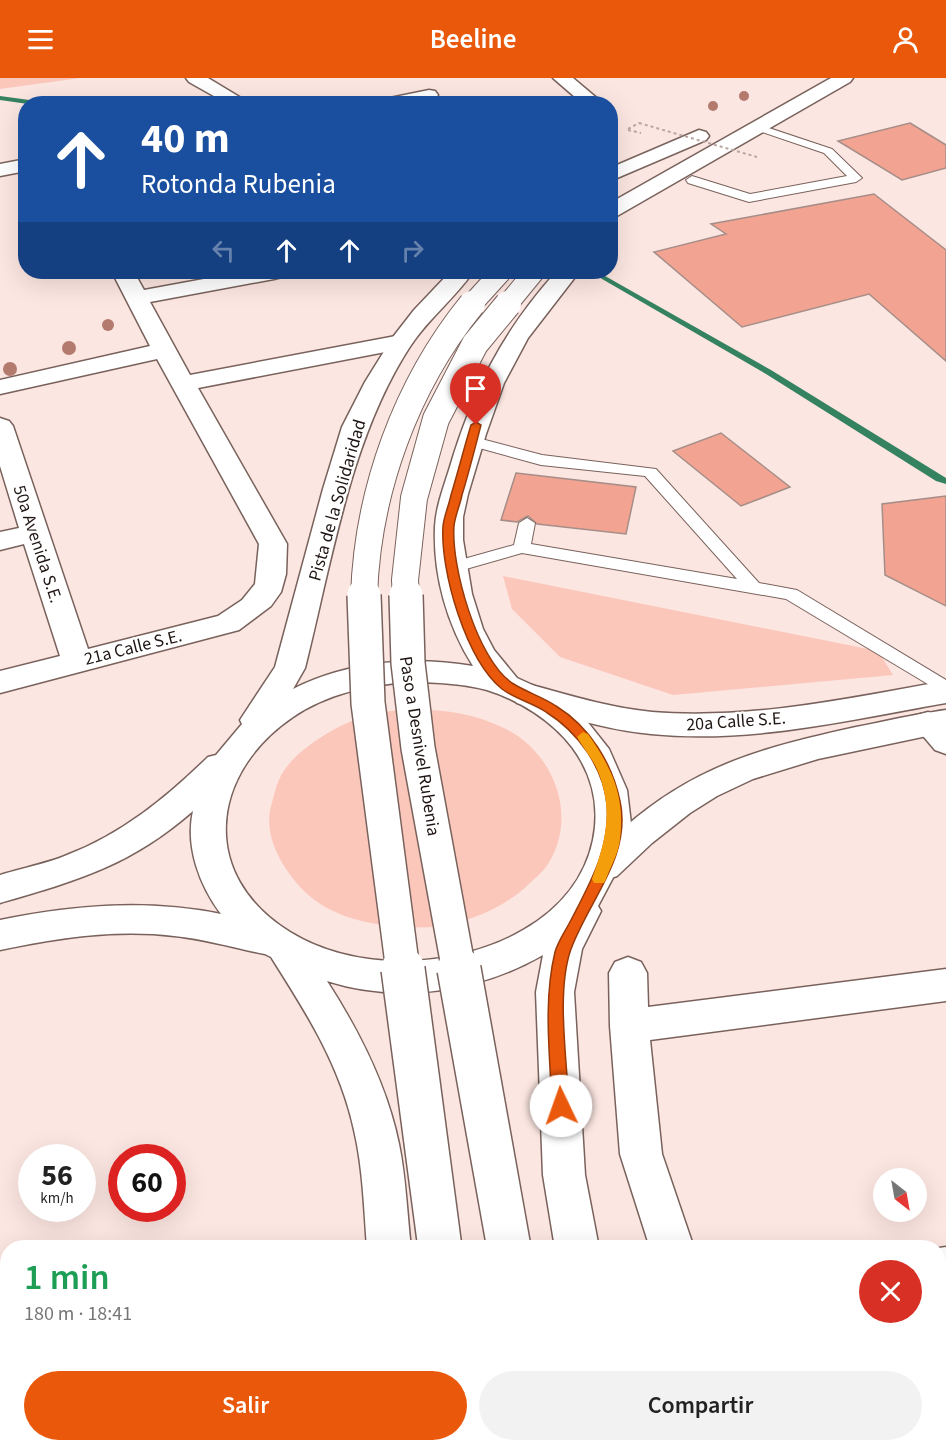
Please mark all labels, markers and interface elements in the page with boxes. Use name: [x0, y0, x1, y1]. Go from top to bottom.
text: Beeline: [430, 20, 516, 59]
icon: menu: [24, 23, 57, 56]
icon: person: [889, 23, 922, 56]
text: 40 m: [141, 109, 230, 169]
icon: ahead: [42, 120, 120, 198]
text: Rotonda Rubenia: [141, 165, 336, 204]
icon: left: [207, 234, 240, 267]
icon: ahead: [270, 234, 303, 267]
icon: ahead: [333, 234, 366, 267]
icon: right: [396, 234, 429, 267]
pin: [450, 363, 501, 425]
icon: arrive: [459, 372, 492, 405]
street label: Pista de la Solidaridad: [302, 416, 373, 584]
street label: 50a Avenida S.E.: [7, 482, 68, 606]
street label: 21a Calle S.E.: [82, 623, 185, 672]
street label: Paso a Desnivel Rubenia: [393, 654, 446, 838]
street label: 20a Calle S.E.: [685, 706, 787, 737]
position arrow: [529, 1074, 593, 1138]
speed limit sign: 60: [108, 1144, 186, 1222]
text: 56: [41, 1154, 73, 1197]
north arrow: [873, 1168, 927, 1222]
map controls: [873, 1168, 927, 1222]
text: km/h: [40, 1188, 74, 1209]
text: 1 min: [24, 1252, 110, 1303]
button: close: [859, 1260, 922, 1323]
text: 180 m · 18:41: [24, 1300, 132, 1328]
button: Salir: [24, 1371, 467, 1440]
button: Compartir: [479, 1371, 922, 1440]

